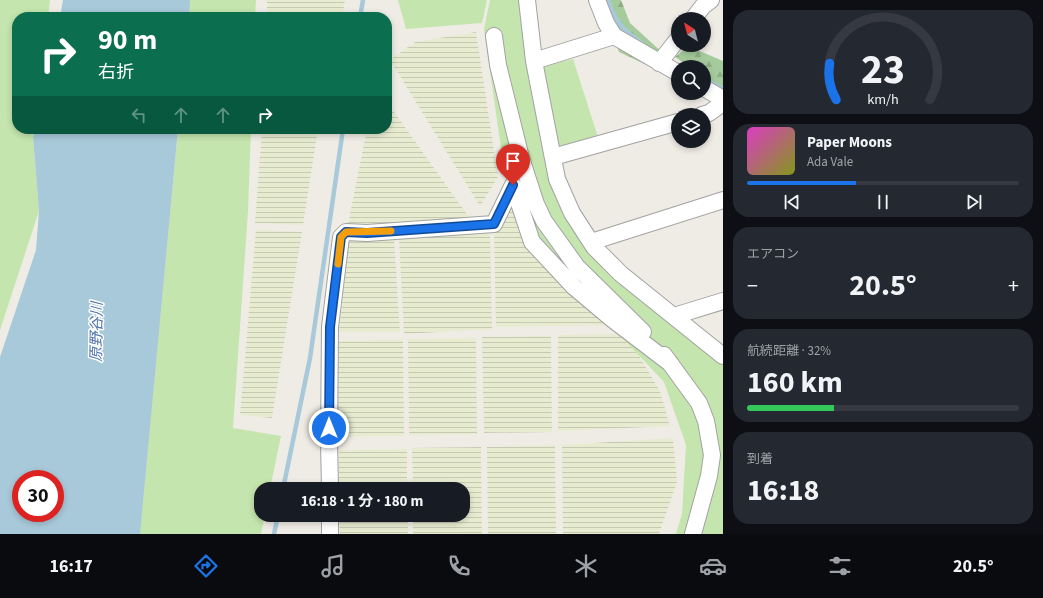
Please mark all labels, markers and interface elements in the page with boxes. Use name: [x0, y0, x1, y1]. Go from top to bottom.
north arrow: [671, 12, 711, 52]
map controls: [671, 12, 711, 148]
text: 90 m: [98, 20, 157, 60]
icon: right: [32, 28, 84, 80]
text: 23: [861, 40, 905, 100]
text: 右折: [98, 60, 134, 85]
button: search: [671, 60, 711, 100]
text: km/h: [867, 89, 899, 110]
icon: left: [128, 104, 150, 126]
icon: ahead: [170, 104, 192, 126]
icon: ahead: [212, 104, 234, 126]
icon: right: [254, 104, 276, 126]
button: layers: [671, 108, 711, 148]
text: Paper Moons: [807, 132, 892, 153]
pin: [496, 144, 530, 185]
icon: arrive: [502, 150, 524, 172]
text: Ada Vale: [807, 153, 853, 171]
icon: previous: [781, 191, 803, 213]
icon: pause: [872, 191, 894, 213]
icon: next: [963, 191, 985, 213]
text: エアコン: [747, 245, 799, 263]
text: 20.5°: [849, 264, 917, 307]
text: −: [747, 270, 758, 302]
text: +: [1008, 270, 1019, 302]
water label: 原野谷川: [86, 300, 108, 362]
text: 航続距離 · 32%: [747, 342, 831, 360]
text: 160 km: [747, 361, 843, 404]
position arrow: [308, 407, 350, 449]
text: 到着: [747, 450, 773, 468]
text: 16:18: [747, 469, 819, 512]
speed limit sign: 30: [12, 470, 64, 522]
text: 16:18 · 1 分 · 180 m: [301, 491, 423, 512]
icon: directions: [192, 552, 220, 580]
icon: music: [319, 552, 347, 580]
icon: phone: [445, 552, 473, 580]
icon: climate: [572, 552, 600, 580]
icon: car: [699, 552, 727, 580]
icon: filters: [826, 552, 854, 580]
text: 16:17: [49, 554, 93, 579]
text: 20.5°: [953, 554, 993, 579]

